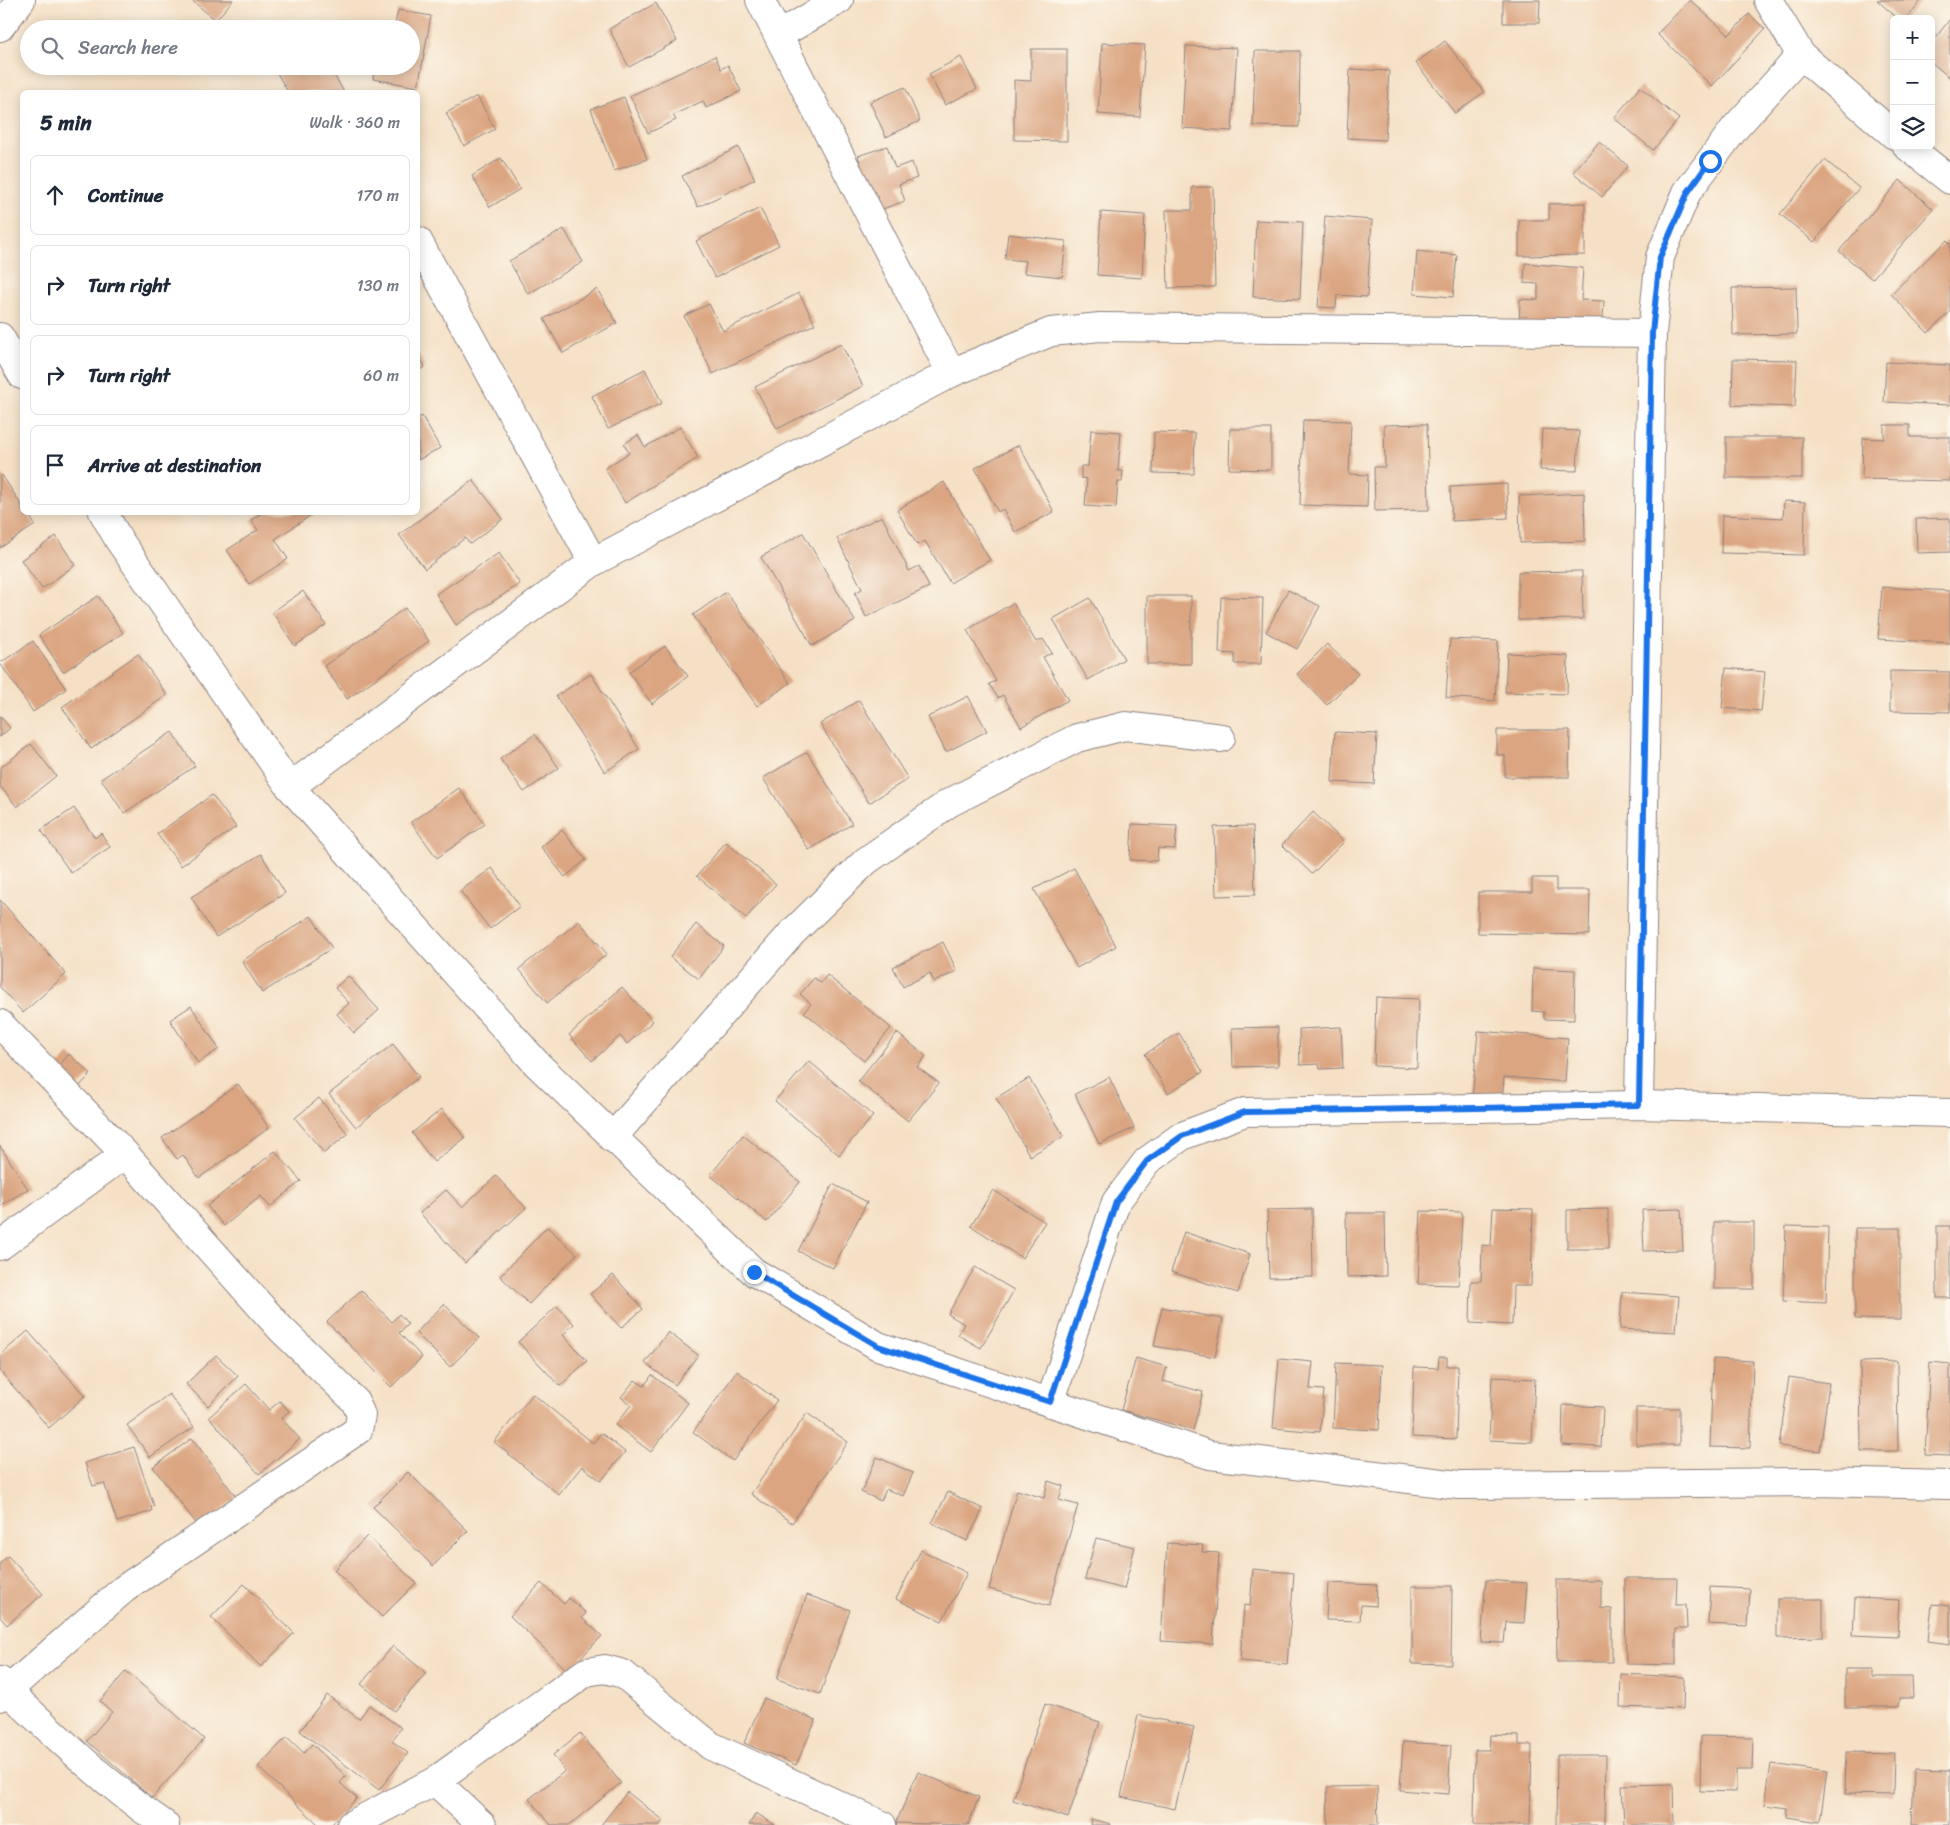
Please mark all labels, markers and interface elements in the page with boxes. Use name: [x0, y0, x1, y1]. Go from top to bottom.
map controls: [1890, 15, 1935, 150]
button: +: [1890, 15, 1935, 60]
search box: [20, 20, 420, 75]
text: Search here: [78, 31, 178, 64]
icon: search: [38, 34, 66, 62]
button: −: [1890, 60, 1935, 105]
text: 5 min: [40, 104, 92, 142]
button: layers: [1890, 105, 1935, 150]
text: Walk · 360 m: [310, 108, 400, 137]
route start: [1699, 150, 1722, 173]
text: Continue: [88, 179, 164, 212]
icon: ahead: [41, 181, 69, 209]
text: 170 m: [356, 181, 399, 210]
text: Turn right: [88, 269, 170, 302]
icon: right: [41, 271, 69, 299]
text: 130 m: [357, 271, 399, 300]
text: Turn right: [88, 359, 170, 392]
icon: right: [41, 361, 69, 389]
text: 60 m: [363, 361, 399, 390]
text: Arrive at destination: [88, 449, 261, 482]
icon: arrive: [41, 451, 69, 479]
route end: [743, 1261, 766, 1284]

